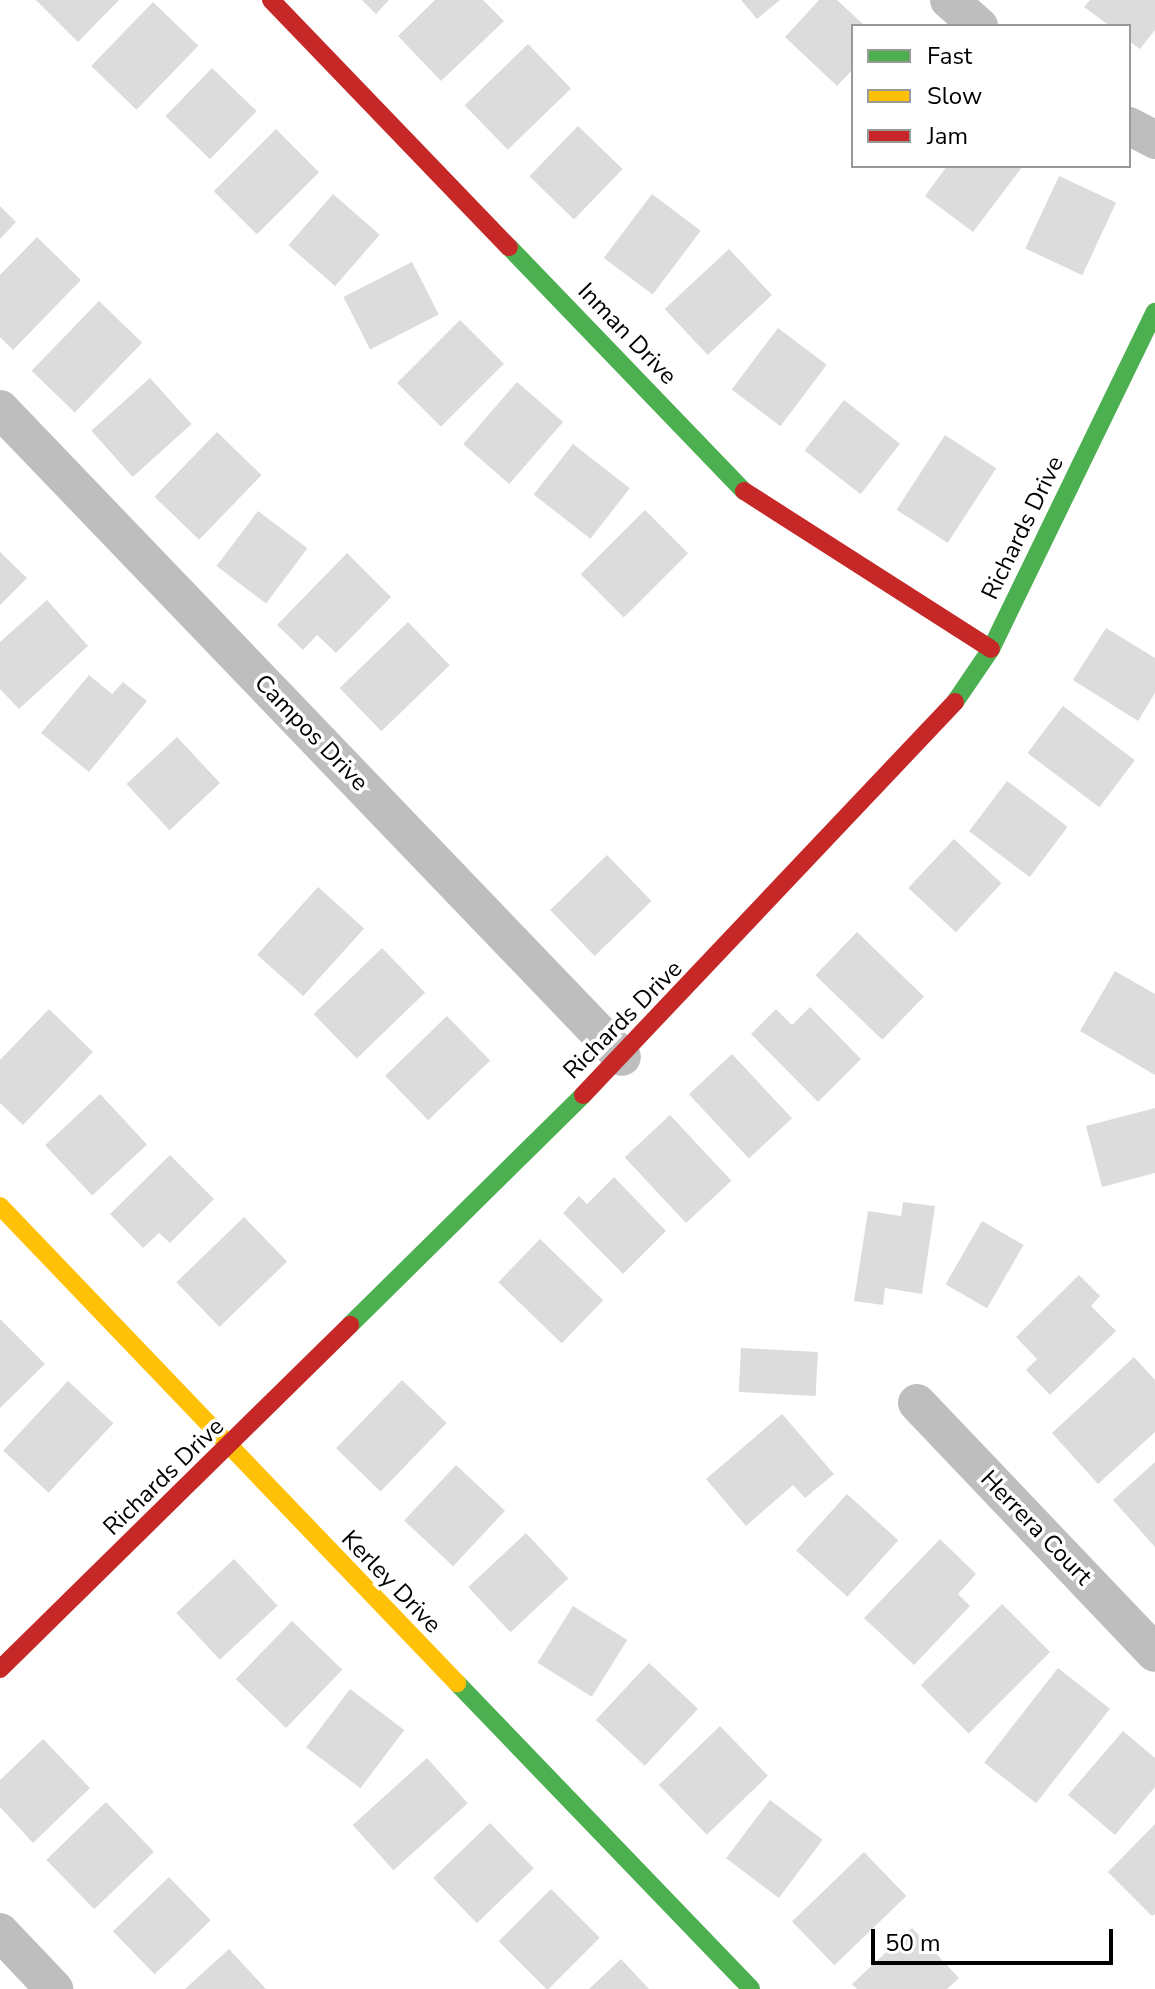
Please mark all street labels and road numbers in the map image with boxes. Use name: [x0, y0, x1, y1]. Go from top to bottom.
street label: Inman Drive: [572, 277, 682, 391]
street label: Richards Drive: [976, 452, 1070, 604]
street label: Campos Drive: [248, 669, 374, 797]
street label: Richards Drive: [558, 955, 688, 1085]
street label: Richards Drive: [98, 1412, 230, 1542]
street label: Herrera Court: [974, 1465, 1098, 1591]
street label: Kerley Drive: [335, 1525, 447, 1639]

